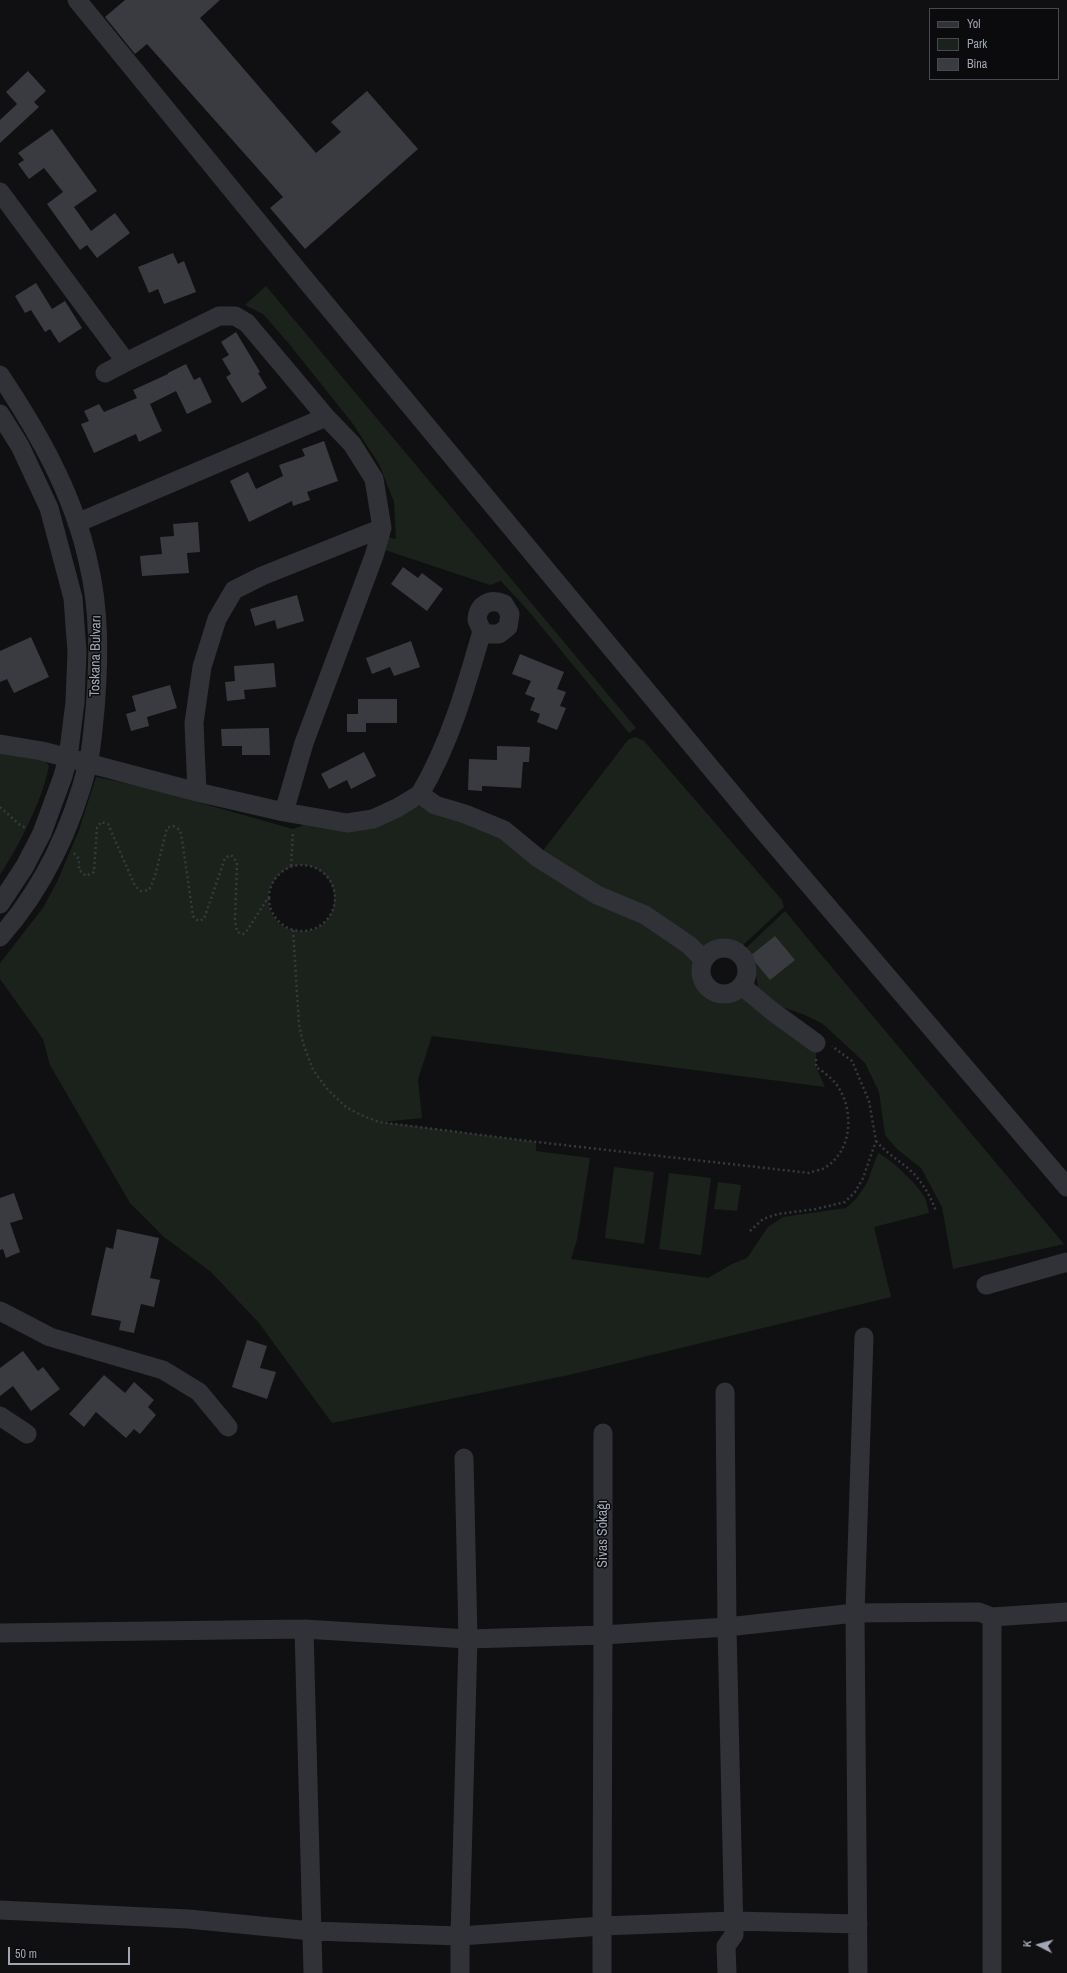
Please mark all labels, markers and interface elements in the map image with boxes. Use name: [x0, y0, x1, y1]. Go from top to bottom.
legend: [929, 8, 1059, 80]
text: Yol: [967, 16, 980, 32]
text: Park: [967, 36, 987, 52]
text: Bina: [967, 56, 987, 72]
street label: Toskana Bulvarı: [87, 615, 105, 697]
street label: Sivas Sokağı: [595, 1500, 611, 1568]
north arrow: [1019, 1925, 1059, 1965]
scale bar: [10, 1939, 132, 1965]
text: K: [1020, 1940, 1034, 1948]
text: 50 m: [15, 1946, 37, 1962]

